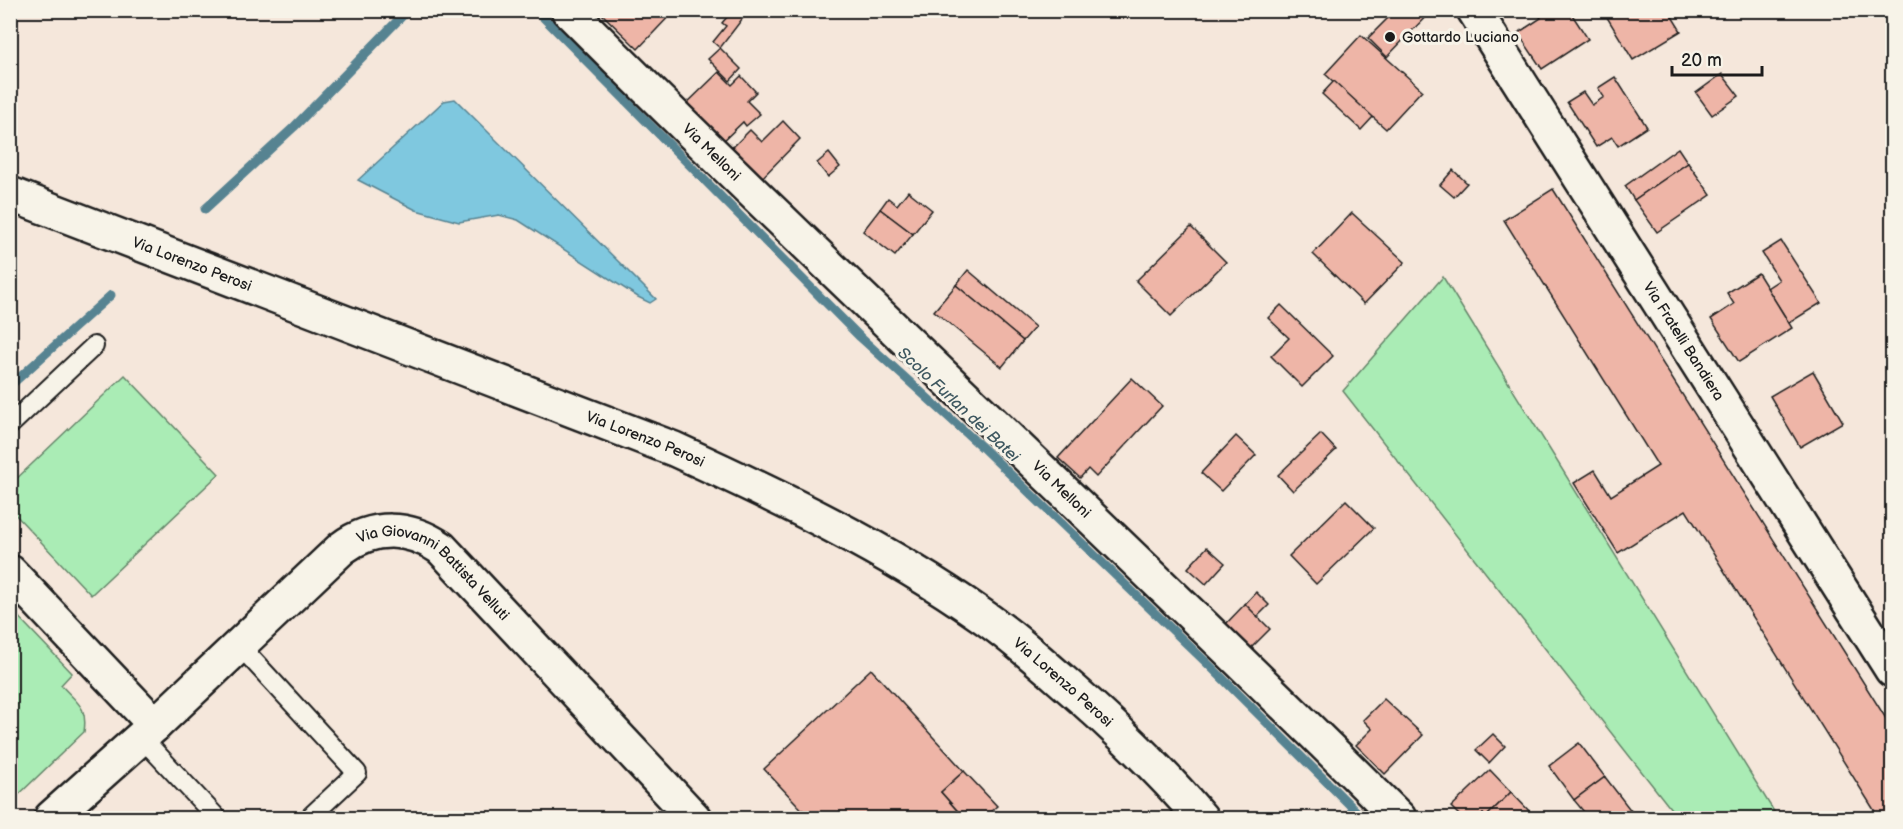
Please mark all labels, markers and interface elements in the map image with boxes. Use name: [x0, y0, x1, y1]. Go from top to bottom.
place label: Gottardo Luciano: [1402, 28, 1519, 47]
marker: Gottardo Luciano: [1383, 30, 1397, 44]
scale bar: [1672, 39, 1762, 77]
text: 20 m: [1681, 50, 1722, 71]
street label: Via Melloni: [678, 119, 745, 185]
street label: Via Lorenzo Perosi: [130, 232, 255, 295]
street label: Via Fratelli Bandiera: [1639, 278, 1728, 404]
water label: Scolo Furlan dei Batei: [893, 344, 1024, 467]
street label: Via Lorenzo Perosi: [583, 407, 708, 471]
street label: Via Melloni: [1028, 457, 1095, 522]
street label: Via Giovanni Battista Velluti: [354, 521, 513, 624]
street label: Via Lorenzo Perosi: [1009, 633, 1117, 731]

